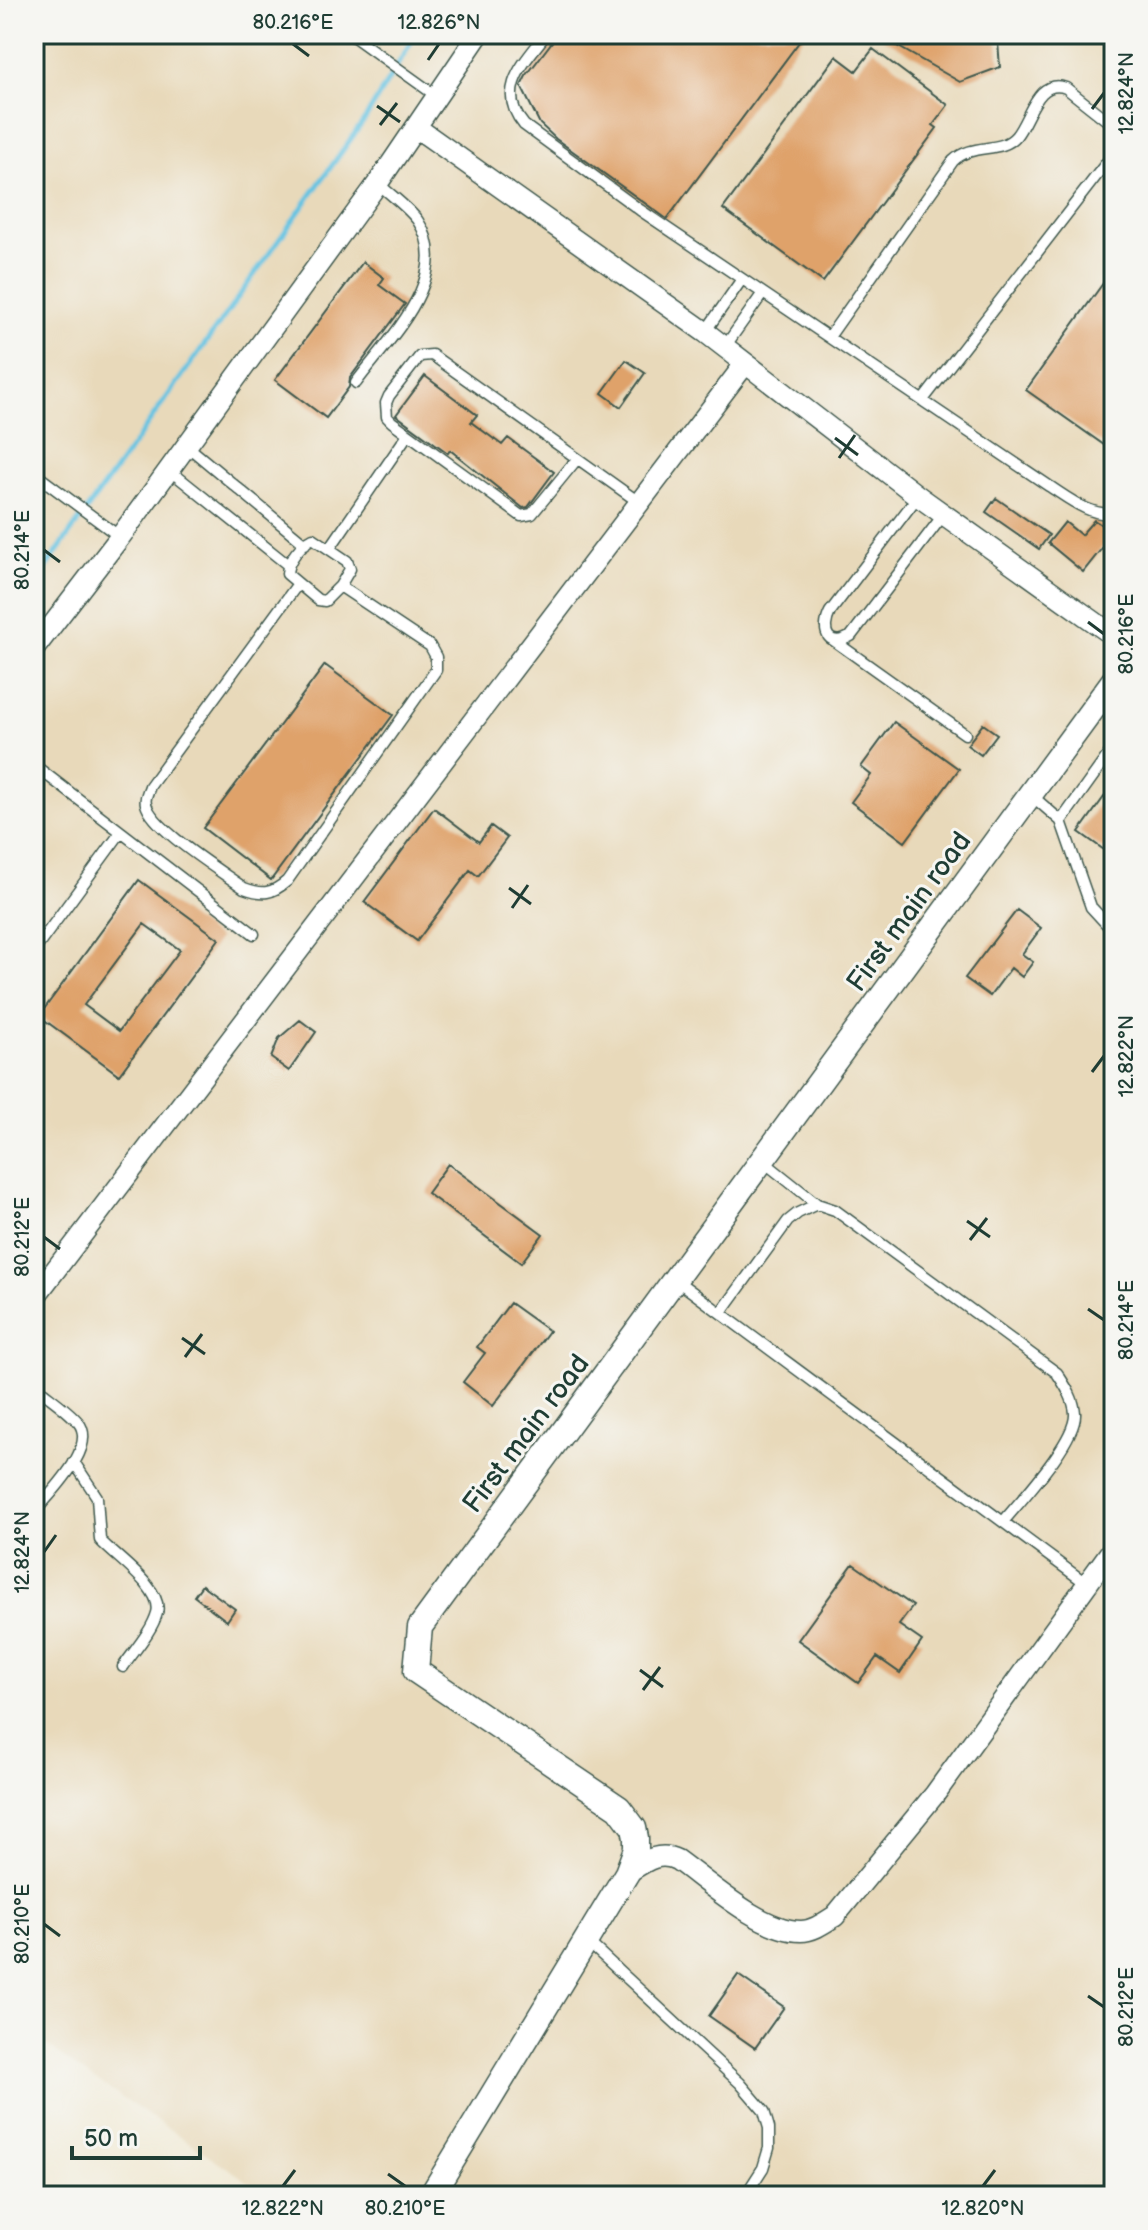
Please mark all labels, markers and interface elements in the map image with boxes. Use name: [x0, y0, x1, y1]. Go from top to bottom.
text: 80.216°E: [253, 11, 333, 35]
text: 12.826°N: [398, 11, 480, 35]
text: 12.824°N: [1115, 52, 1139, 134]
text: 80.214°E: [11, 510, 35, 590]
text: 80.216°E: [1115, 594, 1139, 674]
street label: First main road: [840, 825, 978, 998]
text: 12.822°N: [1115, 1015, 1139, 1097]
text: 80.212°E: [11, 1197, 35, 1277]
text: 80.214°E: [1115, 1280, 1139, 1360]
street label: First main road: [456, 1348, 596, 1520]
text: 12.824°N: [11, 1511, 35, 1593]
text: 80.210°E: [11, 1884, 35, 1964]
text: 80.212°E: [1115, 1967, 1139, 2047]
scale bar: [72, 2110, 200, 2160]
text: 50 m: [84, 2124, 138, 2153]
text: 12.822°N: [242, 2197, 324, 2221]
text: 80.210°E: [365, 2197, 445, 2221]
text: 12.820°N: [942, 2197, 1024, 2221]

